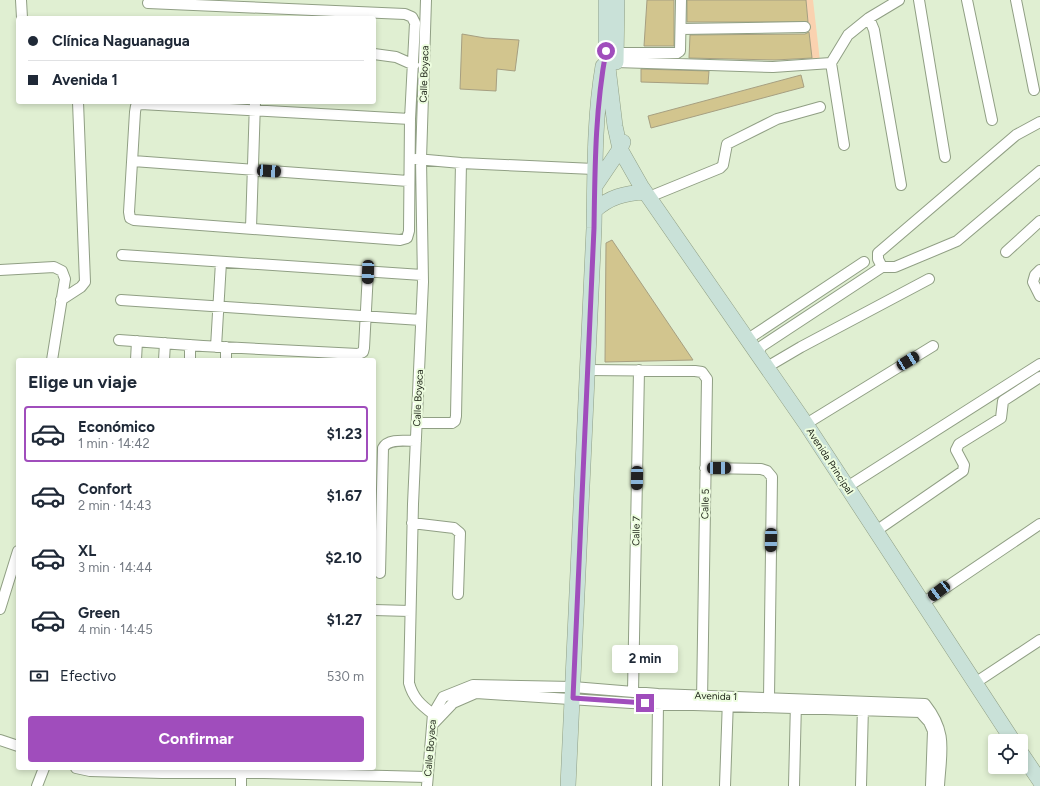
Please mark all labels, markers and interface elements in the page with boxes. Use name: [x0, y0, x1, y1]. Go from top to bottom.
text: Clínica Naguanagua: [52, 32, 190, 50]
route start: [597, 42, 615, 60]
street label: Calle Boyaca: [417, 45, 431, 103]
text: Avenida 1: [52, 71, 118, 89]
car: [257, 164, 281, 178]
car: [362, 260, 374, 284]
car: [895, 350, 921, 372]
street label: Calle Boyaca: [410, 369, 426, 427]
text: Elige un viaje: [28, 371, 137, 393]
icon: car: [30, 416, 66, 452]
text: Económico: [78, 418, 155, 436]
text: $1.23: [327, 425, 362, 443]
street label: Avenida Principal: [804, 425, 856, 497]
text: 1 min · 14:42: [78, 436, 150, 451]
car: [707, 462, 731, 474]
car: [631, 466, 643, 490]
icon: car: [30, 478, 66, 514]
text: Confort: [78, 480, 132, 498]
text: $1.67: [327, 487, 362, 505]
street label: Calle 5: [698, 488, 712, 519]
text: 2 min · 14:43: [78, 498, 151, 513]
street label: Calle 7: [629, 515, 643, 546]
car: [765, 528, 777, 552]
icon: car: [30, 540, 66, 576]
text: XL: [78, 542, 96, 560]
text: $2.10: [325, 549, 362, 567]
text: 3 min · 14:44: [78, 560, 152, 575]
car: [926, 579, 952, 603]
icon: car: [30, 602, 66, 638]
text: Green: [78, 604, 120, 622]
text: $1.27: [327, 611, 362, 629]
text: 4 min · 14:45: [78, 622, 153, 637]
callout: 2 min: [612, 645, 678, 673]
text: 2 min: [629, 651, 661, 666]
icon: cash: [28, 665, 50, 687]
text: Efectivo: [60, 667, 116, 685]
text: 530 m: [327, 669, 364, 684]
street label: Avenida 1: [694, 689, 738, 703]
route end: [636, 694, 654, 712]
button: Confirmar: [28, 716, 364, 762]
street label: Calle Boyaca: [421, 719, 439, 777]
map controls: [988, 734, 1028, 774]
button: locate: [988, 734, 1028, 774]

